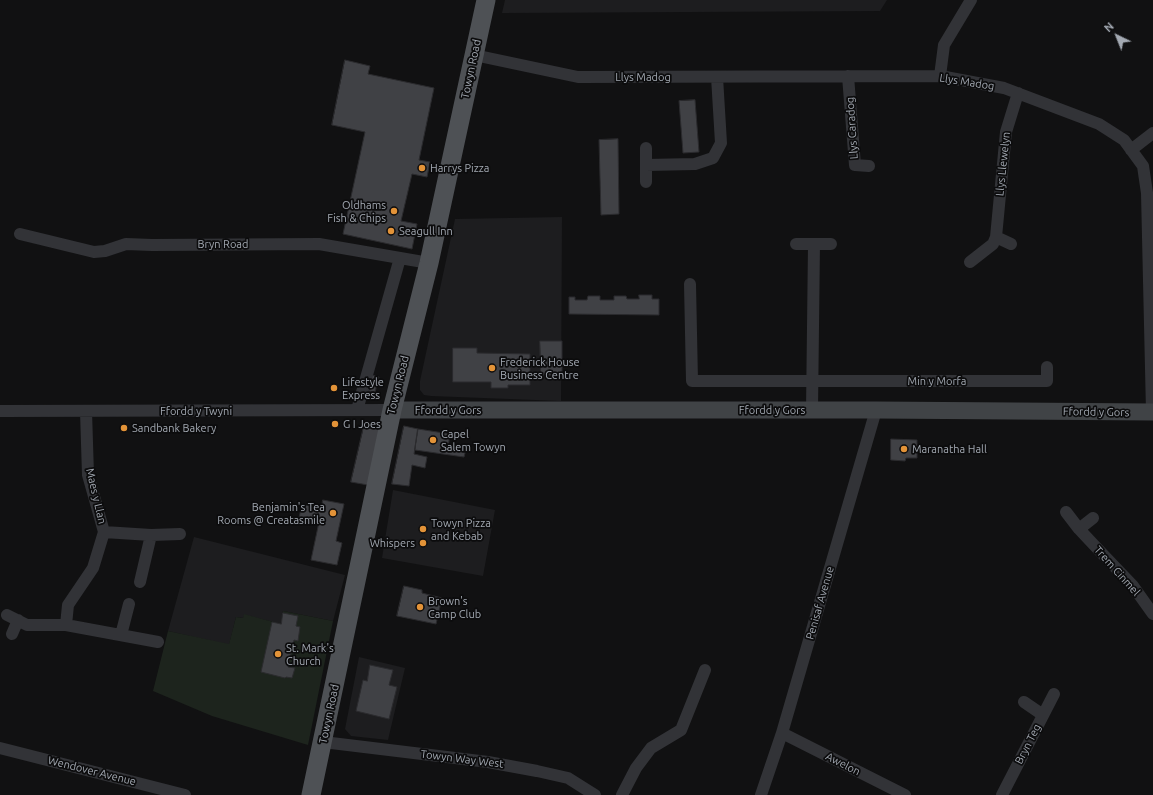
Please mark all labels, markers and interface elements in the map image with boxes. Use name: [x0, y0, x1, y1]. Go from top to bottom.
north arrow: [1097, 16, 1137, 56]
text: N: [1102, 20, 1116, 34]
street label: Towyn Road: [458, 38, 484, 100]
street label: Llys Madog: [615, 70, 671, 84]
street label: Llys Madog: [939, 71, 995, 93]
street label: Llys Caradog: [843, 96, 861, 160]
street label: Llys Llewelyn: [993, 131, 1013, 197]
place label: Harrys Pizza: [430, 161, 489, 175]
marker: Harrys Pizza: [417, 163, 427, 173]
place label: Oldhams Fish & Chips: [327, 198, 386, 224]
marker: Oldhams Fish & Chips: [389, 206, 399, 216]
place label: Seagull Inn: [399, 224, 453, 238]
marker: Seagull Inn: [386, 226, 396, 236]
street label: Bryn Road: [198, 237, 248, 251]
street label: Towyn Road: [384, 354, 412, 416]
place label: Frederick House Business Centre: [500, 355, 580, 381]
marker: Frederick House Business Centre: [487, 363, 497, 373]
street label: Min y Morfa: [908, 374, 966, 388]
place label: Lifestyle Express: [342, 375, 384, 401]
marker: Lifestyle Express: [329, 383, 339, 393]
street label: Ffordd y Gors: [415, 403, 481, 417]
street label: Ffordd y Gors: [739, 403, 805, 417]
street label: Ffordd y Twyni: [160, 404, 232, 418]
street label: Ffordd y Gors: [1063, 405, 1129, 419]
place label: G I Joes: [343, 417, 381, 431]
marker: G I Joes: [330, 419, 340, 429]
place label: Sandbank Bakery: [132, 421, 216, 435]
marker: Sandbank Bakery: [119, 423, 129, 433]
place label: Capel Salem Towyn: [441, 427, 506, 453]
marker: Capel Salem Towyn: [428, 435, 438, 445]
place label: Maranatha Hall: [912, 442, 987, 456]
marker: Maranatha Hall: [899, 444, 909, 454]
street label: Maes y Llan: [83, 467, 109, 525]
place label: Benjamin's Tea Rooms @ Creatasmile: [217, 500, 325, 526]
marker: Benjamin's Tea Rooms @ Creatasmile: [328, 508, 338, 518]
place label: Towyn Pizza and Kebab: [431, 516, 491, 542]
marker: Towyn Pizza and Kebab: [418, 524, 428, 534]
place label: Whispers: [370, 536, 415, 550]
marker: Whispers: [418, 538, 428, 548]
street label: Trem Cinmel: [1091, 543, 1143, 599]
street label: Penisaf Avenue: [803, 565, 837, 641]
place label: Brown's Camp Club: [428, 594, 481, 620]
marker: Brown's Camp Club: [415, 602, 425, 612]
place label: St. Mark's Church: [286, 641, 334, 667]
marker: St. Mark's Church: [273, 649, 283, 659]
street label: Towyn Road: [316, 683, 342, 745]
street label: Bryn Teg: [1012, 722, 1044, 766]
street label: Towyn Way West: [420, 747, 504, 771]
street label: Awelon: [823, 750, 863, 778]
street label: Wendover Avenue: [47, 754, 137, 788]

